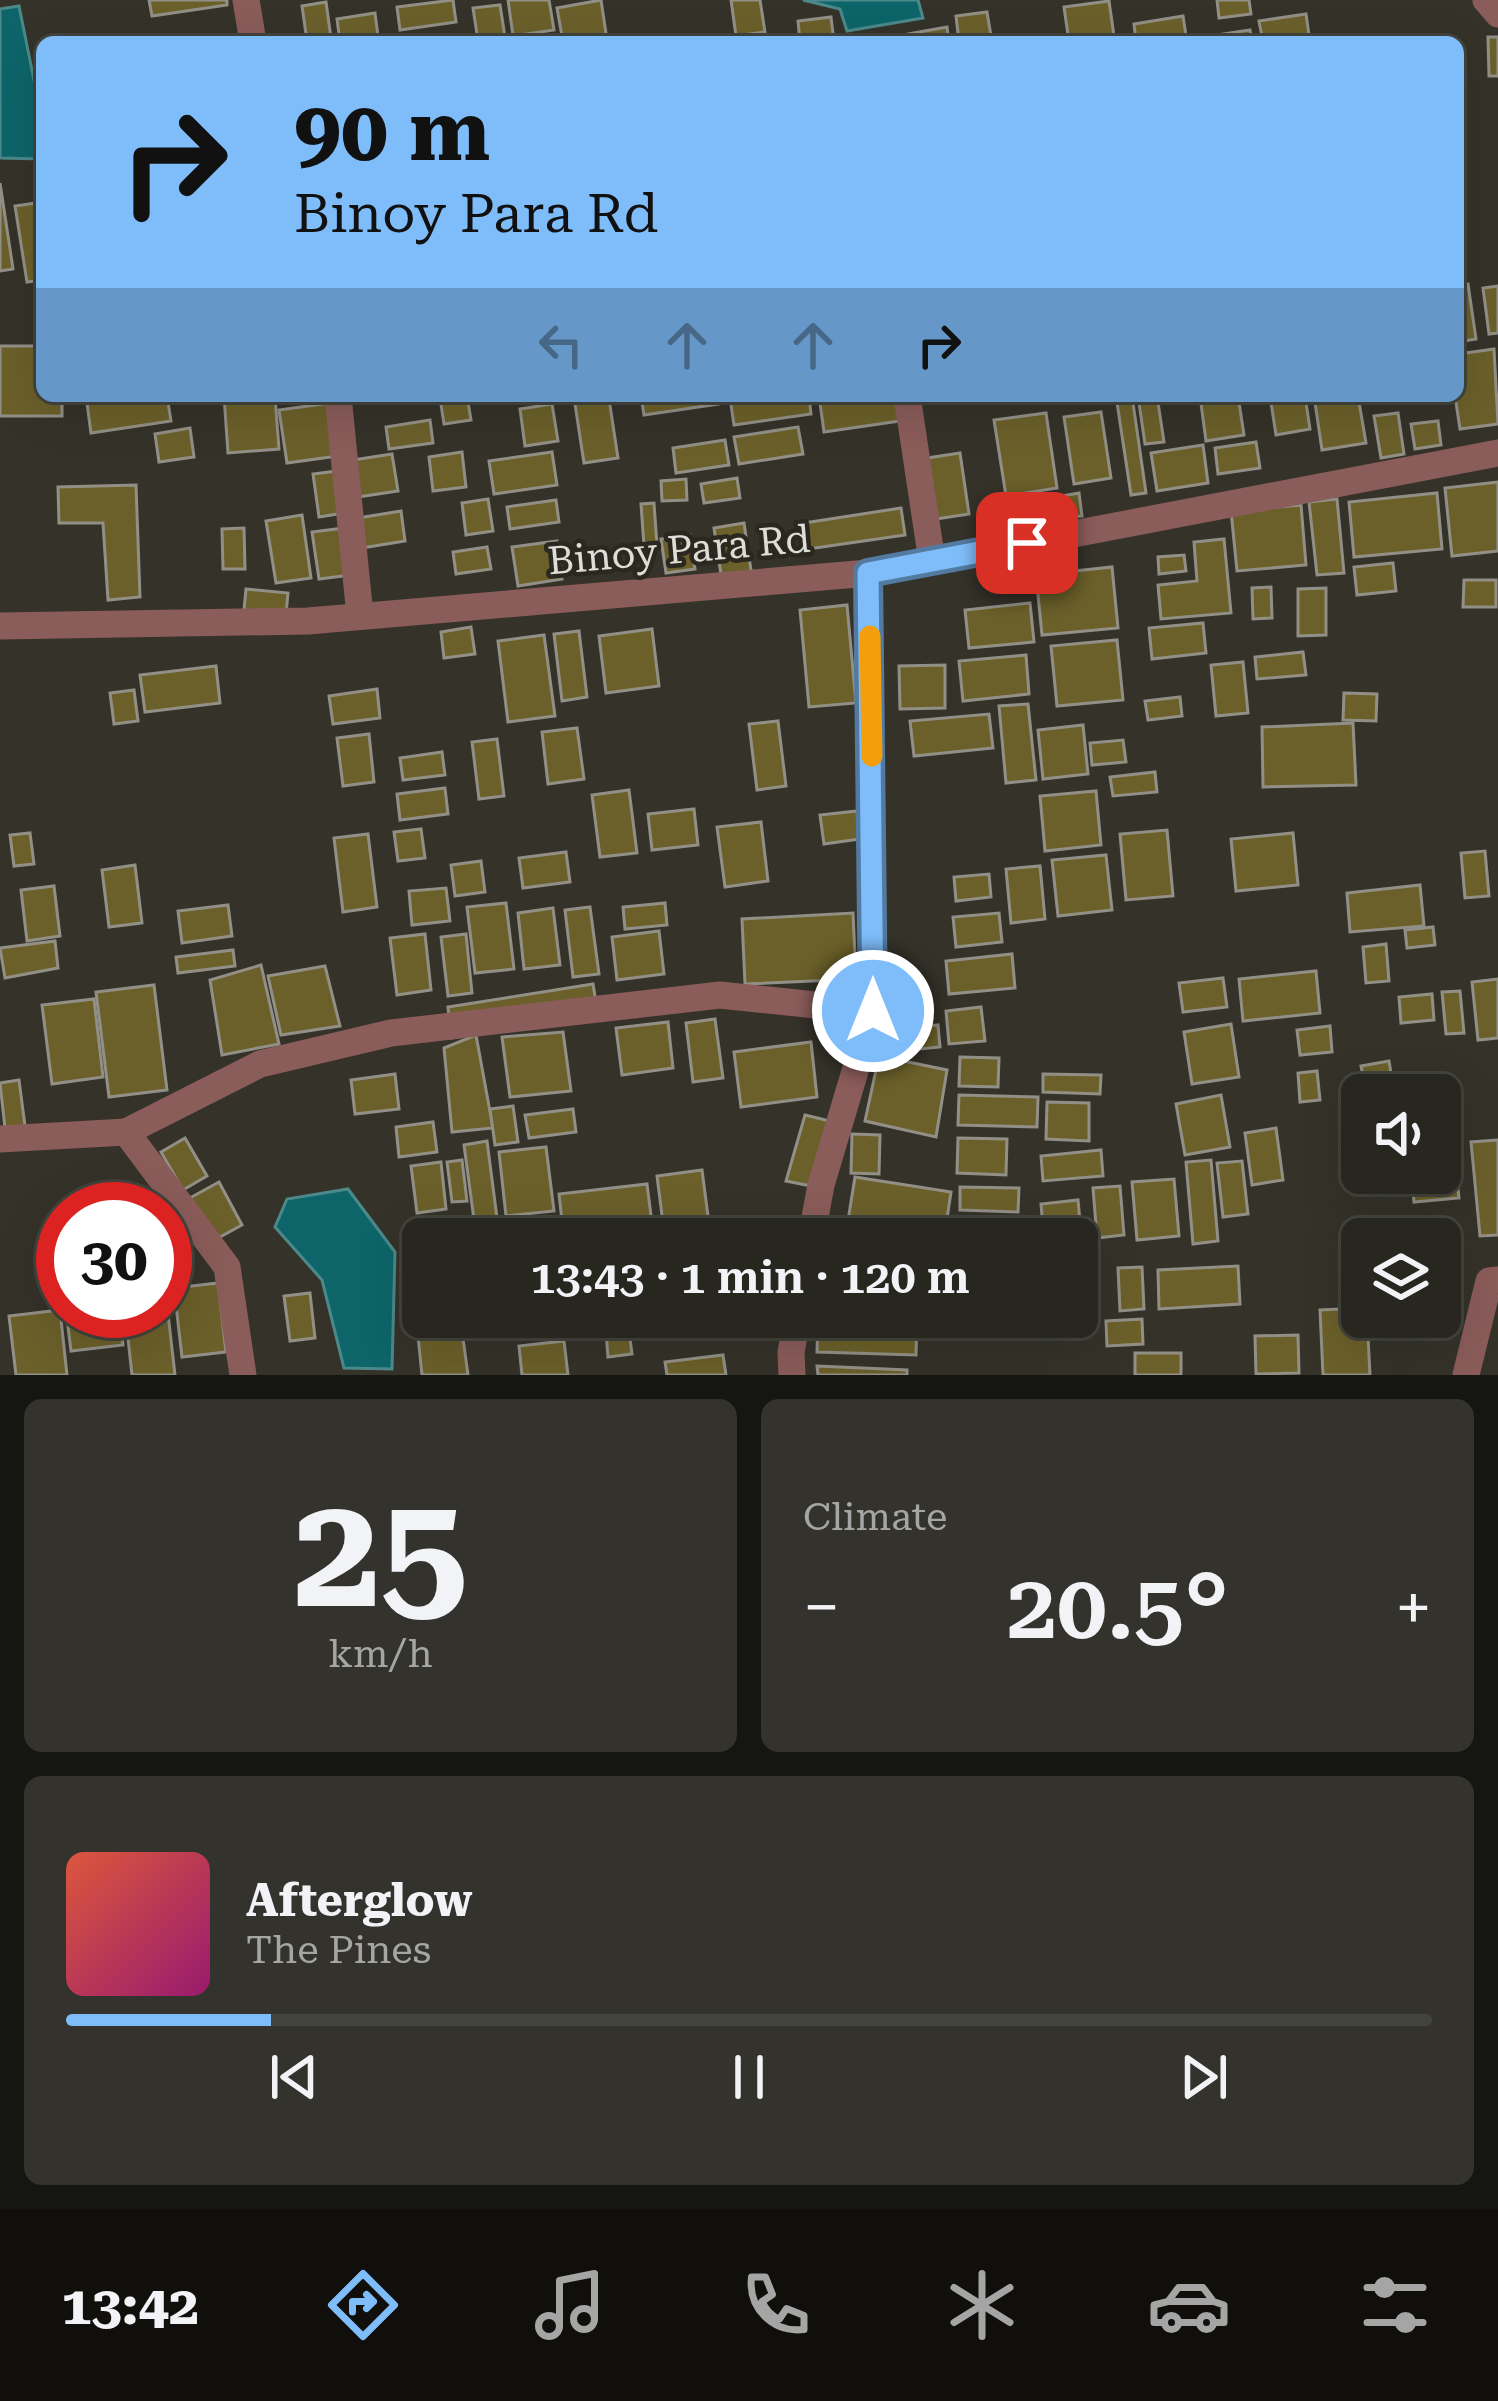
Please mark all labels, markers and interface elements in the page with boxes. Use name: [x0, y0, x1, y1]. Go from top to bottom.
text: 90 m: [294, 82, 490, 180]
icon: right: [96, 84, 252, 240]
text: Binoy Para Rd: [294, 182, 658, 245]
icon: left: [528, 312, 594, 378]
icon: ahead: [654, 312, 720, 378]
icon: ahead: [780, 312, 846, 378]
icon: right: [906, 312, 972, 378]
pin: [976, 492, 1078, 594]
icon: arrive: [994, 510, 1060, 576]
street label: Binoy Para Rd: [546, 516, 812, 584]
position arrow: [810, 948, 936, 1074]
map controls: [1341, 1074, 1461, 1338]
button: sound: [1341, 1074, 1461, 1194]
speed limit sign: 30: [36, 1182, 192, 1338]
button: layers: [1341, 1218, 1461, 1338]
text: 13:43 · 1 min · 120 m: [530, 1251, 970, 1304]
text: 25: [293, 1461, 468, 1644]
text: Climate: [803, 1494, 947, 1540]
text: 20.5°: [1006, 1555, 1229, 1660]
text: −: [803, 1569, 840, 1646]
text: +: [1395, 1569, 1432, 1646]
text: km/h: [328, 1631, 433, 1677]
text: Afterglow: [246, 1874, 472, 1927]
text: The Pines: [246, 1927, 431, 1973]
icon: previous: [261, 2044, 327, 2110]
icon: pause: [716, 2044, 782, 2110]
icon: next: [1171, 2044, 1237, 2110]
icon: directions: [321, 2263, 405, 2347]
icon: music: [528, 2263, 612, 2347]
icon: phone: [734, 2263, 818, 2347]
icon: climate: [940, 2263, 1024, 2347]
icon: car: [1147, 2263, 1231, 2347]
icon: filters: [1353, 2263, 1437, 2347]
text: 13:42: [61, 2274, 199, 2337]

